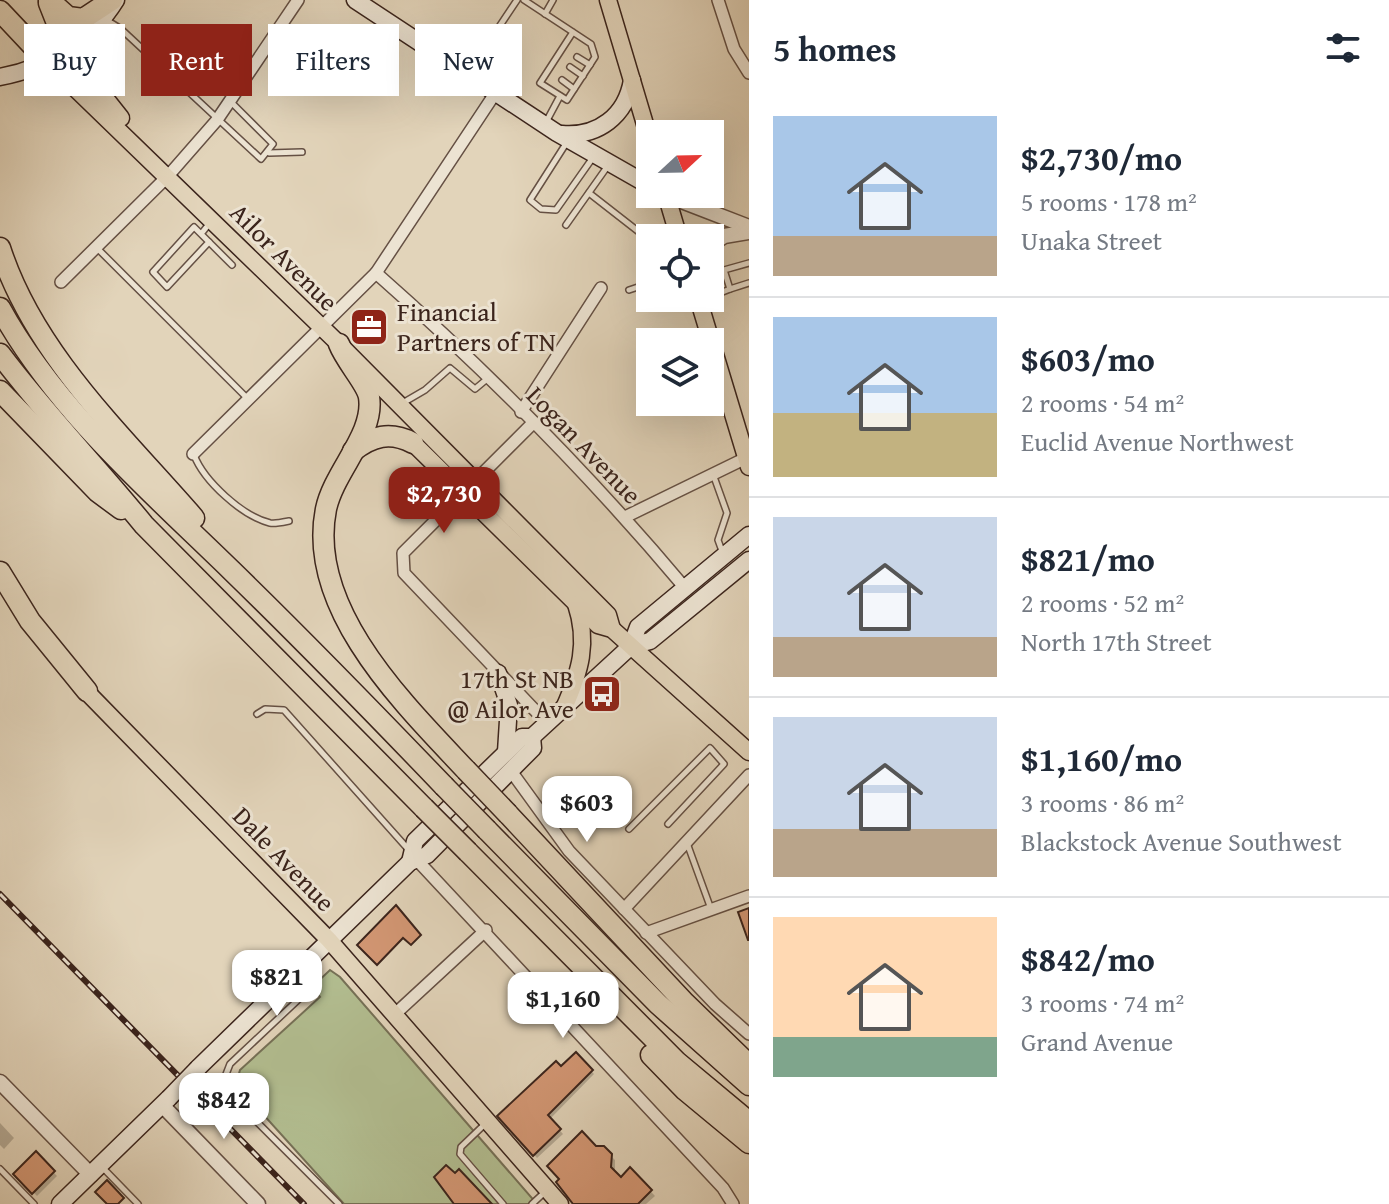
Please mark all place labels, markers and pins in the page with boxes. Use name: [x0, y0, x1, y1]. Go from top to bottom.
place label: Financial Partners of TN: [397, 292, 556, 361]
office icon: Financial Partners of TN: [348, 306, 390, 348]
pin: $2,730: [379, 467, 509, 535]
place label: 17th St NB @ Ailor Ave: [448, 659, 574, 728]
bus stop icon: 17th St NB @ Ailor Ave: [581, 673, 623, 715]
pin: $603: [540, 776, 634, 844]
pin: $821: [230, 950, 324, 1018]
pin: $1,160: [498, 972, 628, 1040]
pin: $842: [177, 1073, 271, 1141]

